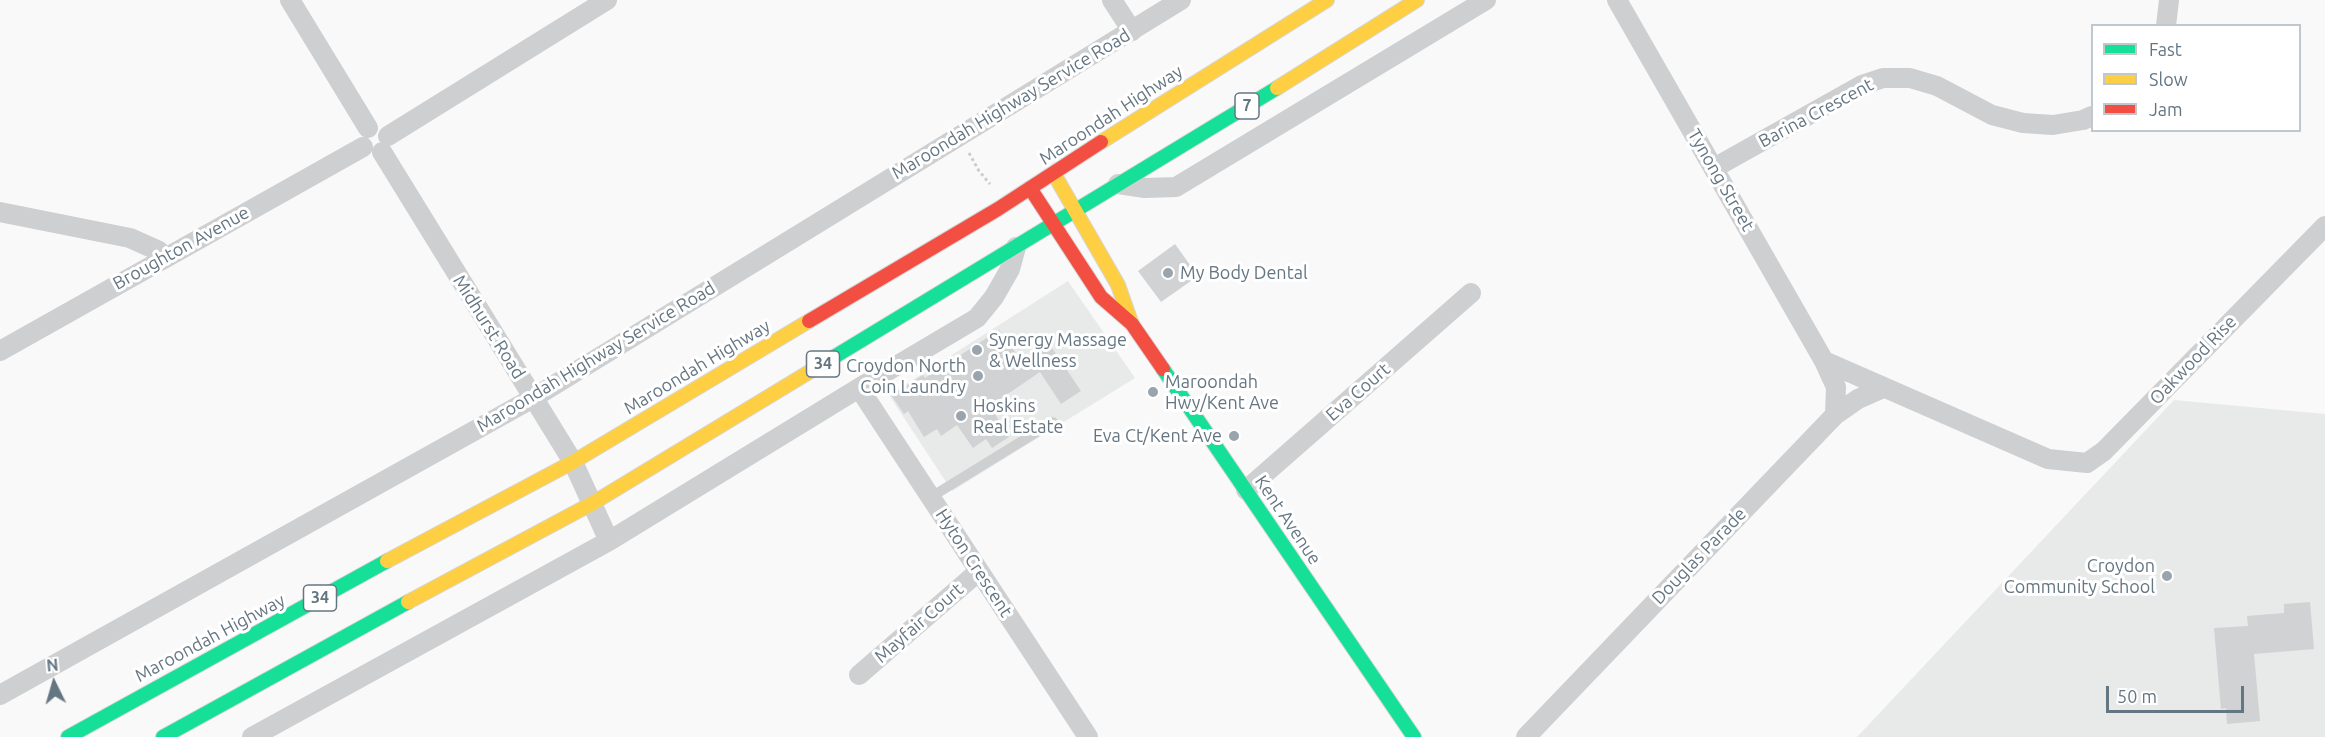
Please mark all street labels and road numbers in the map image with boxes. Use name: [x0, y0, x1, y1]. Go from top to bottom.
street label: Maroondah Highway Service Road: [888, 24, 1134, 184]
street label: Maroondah Highway: [1035, 61, 1187, 169]
street label: Barina Crescent: [1755, 74, 1877, 152]
road number: 7: [1235, 93, 1259, 119]
street label: Tynong Street: [1683, 125, 1759, 235]
street label: Broughton Avenue: [109, 202, 253, 294]
street label: Midhurst Road: [448, 271, 530, 383]
street label: Maroondah Highway Service Road: [473, 277, 719, 437]
street label: Oakwood Rise: [2145, 311, 2241, 409]
street label: Maroondah Highway: [620, 315, 774, 419]
road number: 34: [806, 351, 840, 377]
street label: Eva Court: [1322, 358, 1394, 426]
street label: Kent Avenue: [1250, 471, 1326, 569]
street label: Douglas Parade: [1647, 503, 1751, 609]
street label: Hyton Crescent: [931, 505, 1017, 621]
street label: Mayfair Court: [870, 579, 968, 667]
road number: 34: [304, 585, 336, 611]
street label: Maroondah Highway: [131, 589, 289, 687]

